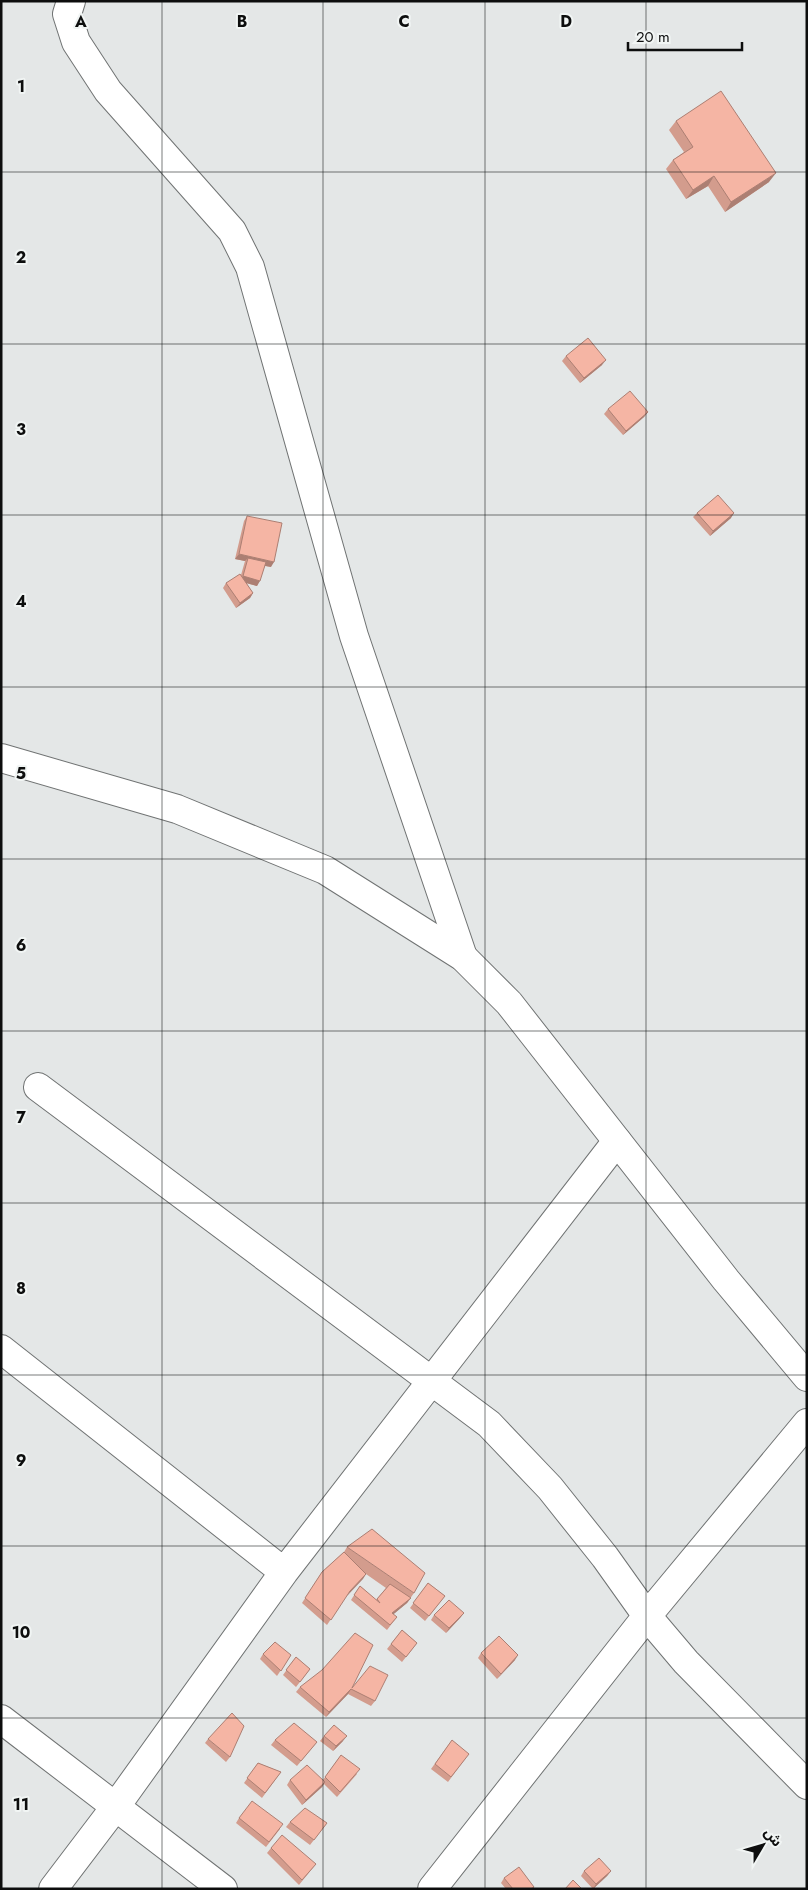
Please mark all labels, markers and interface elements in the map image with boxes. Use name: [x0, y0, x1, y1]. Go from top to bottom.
text: A: [74, 10, 87, 33]
text: B: [237, 10, 247, 33]
text: C: [398, 10, 410, 33]
text: D: [560, 10, 572, 33]
scale bar: [628, 20, 742, 52]
text: 20 m: [636, 26, 670, 48]
text: 1: [17, 75, 25, 98]
text: 2: [16, 246, 26, 269]
text: 3: [16, 418, 26, 441]
text: 4: [15, 590, 27, 613]
text: 5: [16, 762, 26, 785]
text: 6: [16, 934, 26, 957]
text: 7: [16, 1106, 26, 1129]
text: 8: [16, 1277, 26, 1300]
text: 9: [16, 1449, 26, 1472]
text: 10: [12, 1621, 30, 1644]
text: 11: [13, 1793, 29, 1816]
north arrow: [738, 1820, 788, 1870]
text: ش: [759, 1823, 787, 1851]

